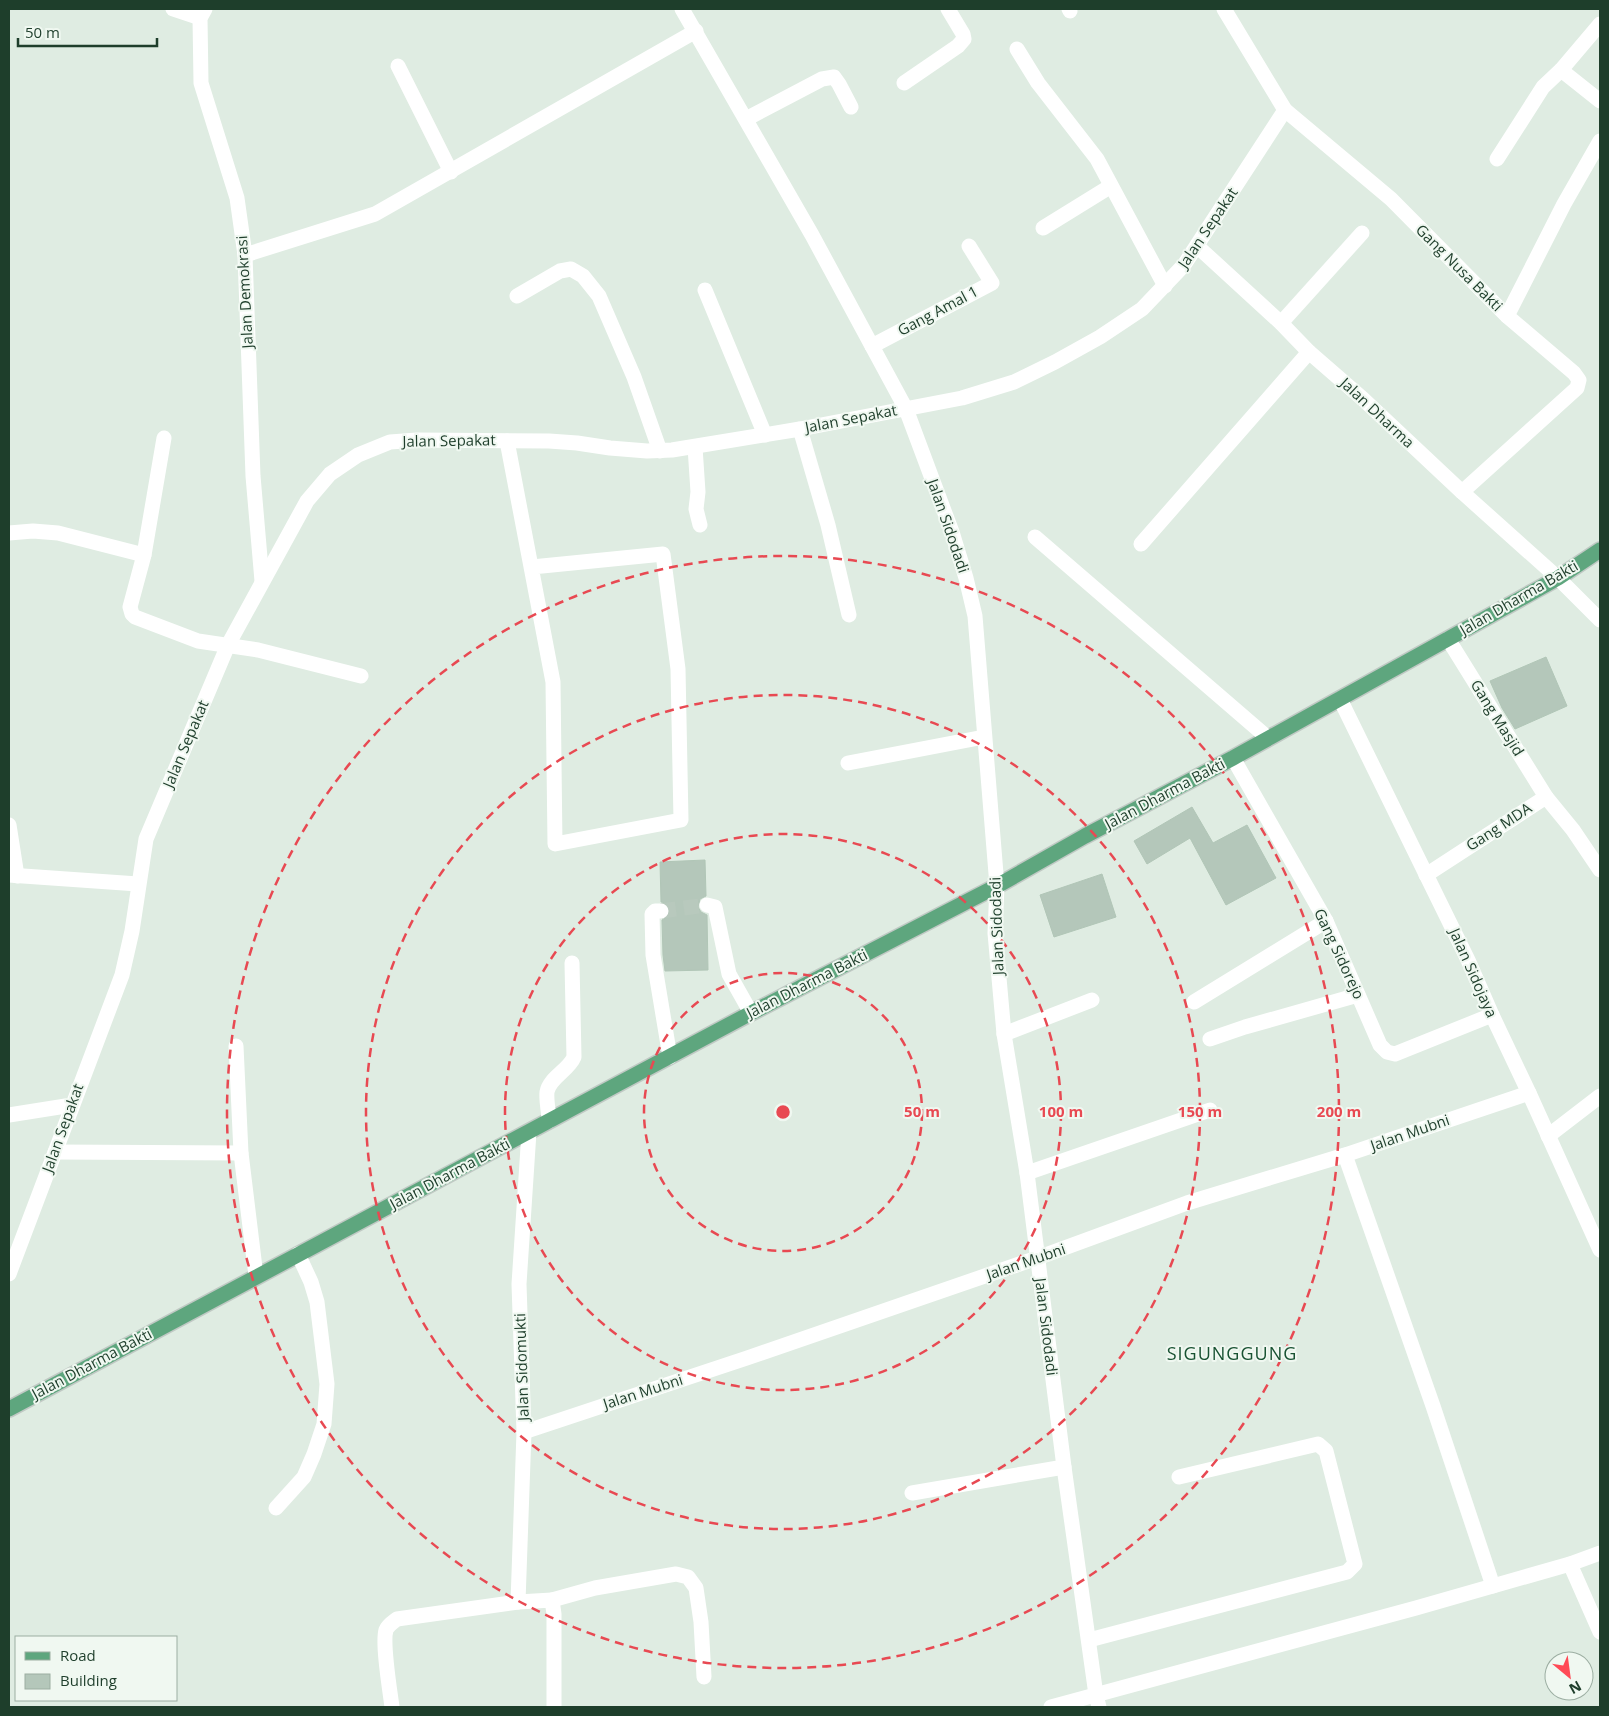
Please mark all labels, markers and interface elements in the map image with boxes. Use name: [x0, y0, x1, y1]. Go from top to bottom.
scale bar: [18, 15, 156, 47]
text: 50 m: [25, 22, 60, 42]
street label: Jalan Sepakat: [1172, 183, 1242, 273]
street label: Gang Nusa Bakti: [1412, 219, 1508, 315]
street label: Jalan Demokrasi: [231, 235, 257, 351]
street label: Gang Amal 1: [894, 281, 981, 340]
street label: Jalan Dharma: [1335, 371, 1419, 452]
street label: Jalan Sepakat: [801, 399, 899, 437]
street label: Jalan Sepakat: [400, 429, 496, 451]
street label: Jalan Sidodadi: [923, 474, 974, 575]
street label: Jalan Dharma Bakti: [1454, 555, 1581, 640]
street label: Gang Masjid: [1467, 676, 1529, 759]
street label: Jalan Sepakat: [157, 697, 213, 792]
street label: Jalan Dharma Bakti: [1099, 753, 1228, 834]
street label: Gang MDA: [1462, 797, 1536, 855]
street label: Jalan Sidodadi: [984, 877, 1008, 977]
street label: Gang Sidorejo: [1310, 905, 1370, 1002]
street label: Jalan Sidojaya: [1444, 923, 1503, 1020]
street label: Jalan Dharma Bakti: [741, 944, 870, 1023]
street label: Jalan Sepakat: [36, 1080, 87, 1177]
text: 50 m: [904, 1101, 940, 1121]
text: 100 m: [1039, 1101, 1083, 1121]
text: 150 m: [1178, 1101, 1222, 1121]
text: 200 m: [1317, 1101, 1361, 1121]
centre of rings: [774, 1103, 792, 1121]
street label: Jalan Mubni: [1366, 1109, 1452, 1156]
street label: Jalan Dharma Bakti: [384, 1133, 513, 1214]
street label: Jalan Mubni: [982, 1238, 1068, 1285]
street label: Jalan Sidodadi: [1031, 1275, 1063, 1377]
street label: Jalan Sidomukti: [509, 1313, 533, 1423]
street label: Jalan Dharma Bakti: [26, 1323, 155, 1404]
district label: SIGUNGGUNG: [1167, 1341, 1297, 1365]
street label: Jalan Mubni: [598, 1369, 685, 1414]
legend: [15, 1636, 178, 1701]
text: Road: [60, 1645, 96, 1665]
north arrow: [1544, 1651, 1594, 1701]
text: Building: [60, 1670, 117, 1690]
text: N: [1566, 1677, 1585, 1699]

